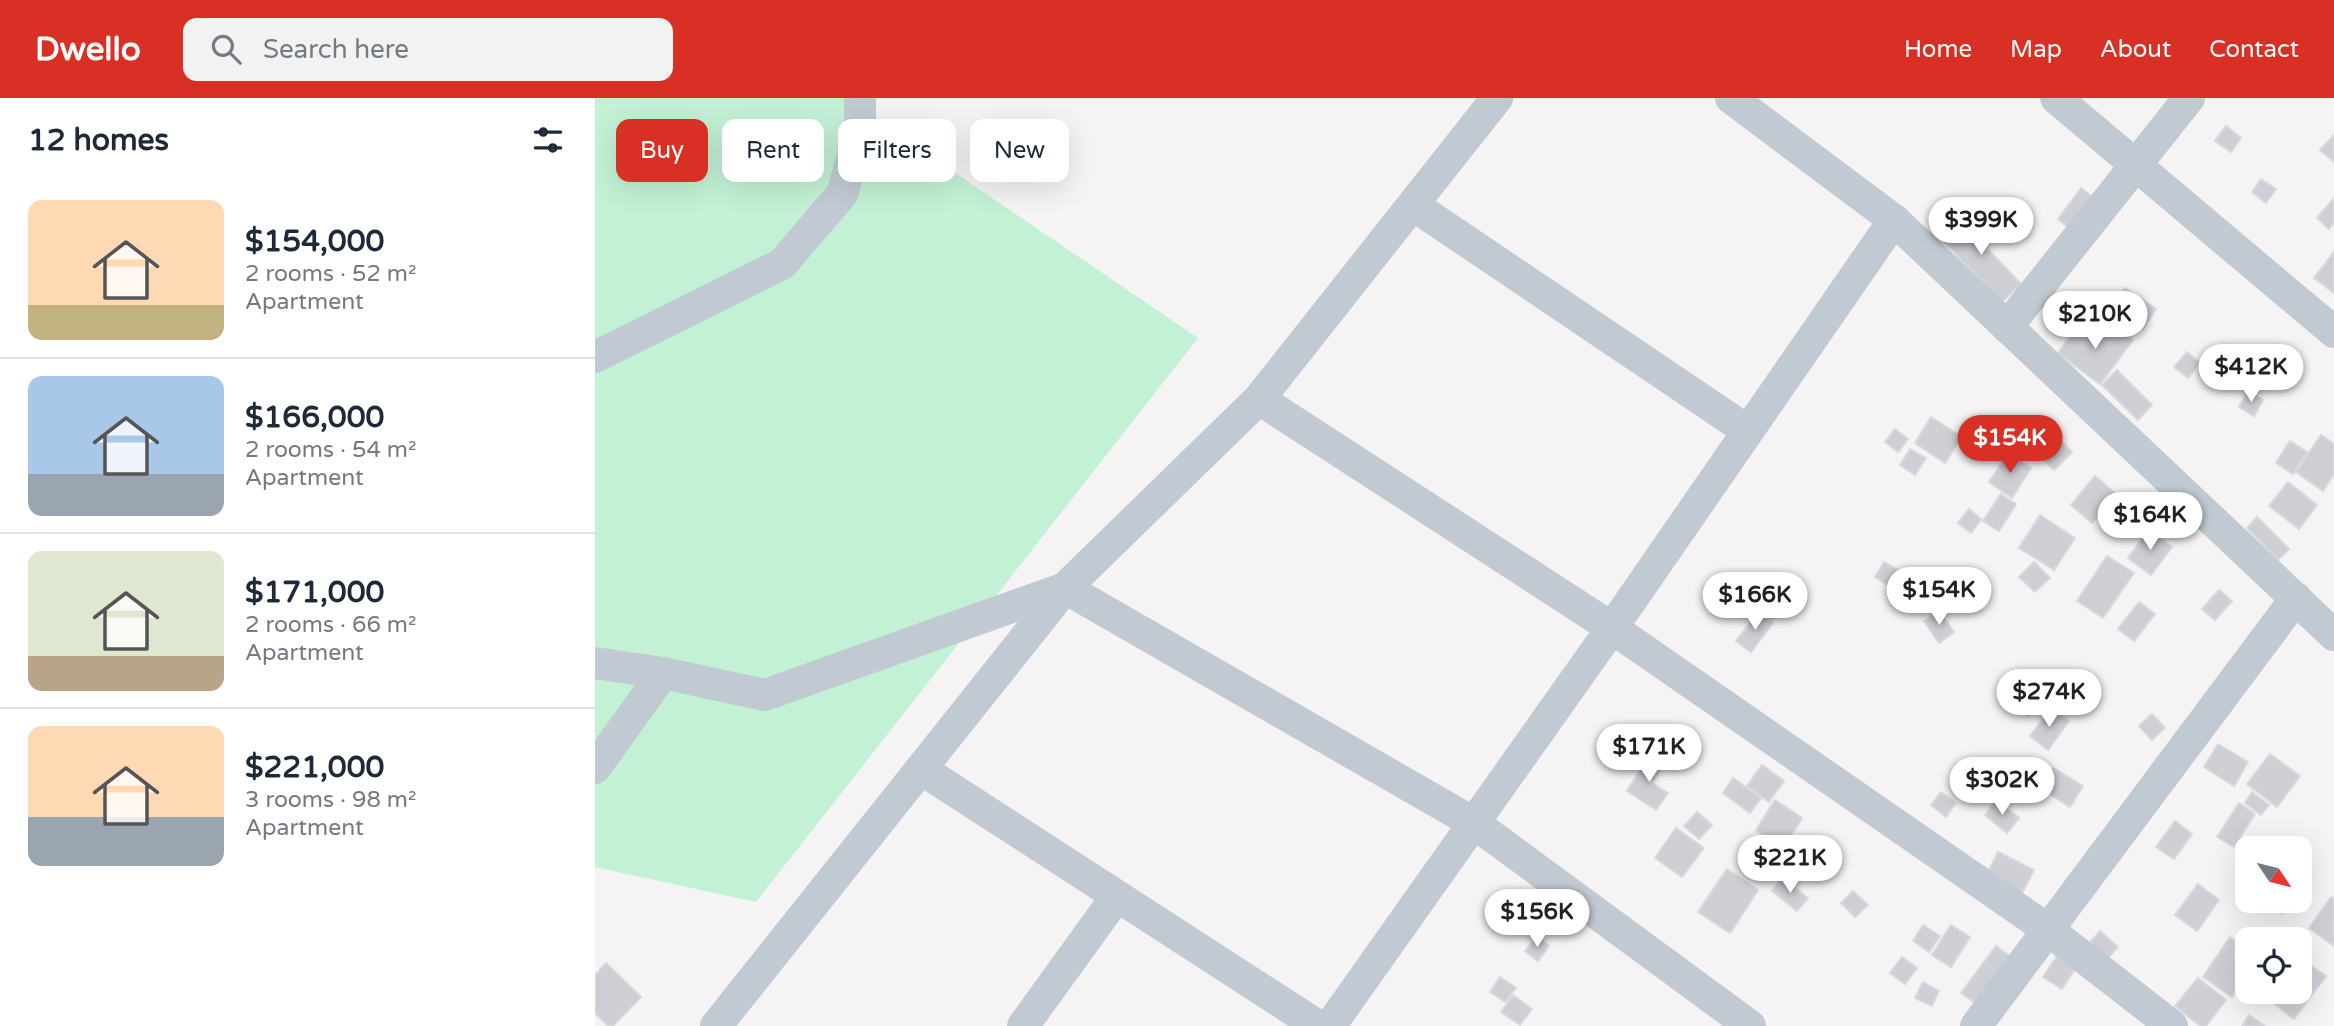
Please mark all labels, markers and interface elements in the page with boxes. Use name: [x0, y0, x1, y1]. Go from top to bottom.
search box: [183, 18, 673, 81]
text: Dwello: [35, 30, 141, 69]
icon: search: [207, 30, 245, 68]
text: Search here: [263, 34, 409, 65]
text: Home: [1904, 35, 1972, 64]
text: Map: [2010, 35, 2062, 64]
text: About: [2100, 35, 2171, 64]
text: Contact: [2209, 35, 2299, 64]
chip: Buy: [616, 119, 708, 182]
chip: Rent: [722, 119, 824, 182]
chip: Filters: [838, 119, 956, 182]
chip: New: [970, 119, 1069, 182]
icon: filters: [529, 121, 567, 159]
text: 12 homes: [28, 122, 169, 159]
pin: $399K: [1932, 198, 2030, 257]
text: $399K: [1945, 206, 2017, 234]
text: $154,000: [245, 223, 384, 260]
icon: home: [84, 228, 168, 312]
text: 2 rooms · 52 m²: [245, 260, 416, 288]
text: Apartment: [245, 288, 364, 316]
pin: $210K: [2046, 292, 2144, 351]
text: $210K: [2059, 300, 2131, 328]
pin: $412K: [2202, 344, 2300, 404]
text: $412K: [2215, 353, 2287, 381]
text: $166,000: [245, 399, 384, 436]
icon: home: [84, 404, 168, 488]
pin: $154K: [1961, 416, 2059, 475]
text: $154K: [1974, 424, 2046, 452]
text: 2 rooms · 54 m²: [245, 436, 416, 464]
text: Apartment: [245, 464, 364, 492]
pin: $164K: [2101, 492, 2199, 552]
text: $164K: [2114, 501, 2186, 529]
pin: $154K: [1890, 568, 1988, 627]
pin: $166K: [1706, 573, 1804, 632]
text: $171,000: [245, 574, 384, 611]
text: $154K: [1903, 576, 1975, 604]
icon: home: [84, 579, 168, 663]
text: $166K: [1719, 581, 1791, 609]
text: 2 rooms · 66 m²: [245, 611, 416, 639]
text: Apartment: [245, 639, 364, 667]
pin: $274K: [2000, 670, 2098, 729]
text: $274K: [2013, 678, 2085, 706]
pin: $171K: [1600, 724, 1698, 784]
text: $171K: [1613, 733, 1685, 761]
text: $221,000: [245, 749, 384, 786]
icon: home: [84, 754, 168, 838]
pin: $302K: [1953, 758, 2051, 817]
text: $302K: [1966, 766, 2038, 794]
text: 3 rooms · 98 m²: [245, 786, 416, 814]
text: Apartment: [245, 814, 364, 842]
pin: $221K: [1741, 836, 1839, 895]
north arrow: [2235, 836, 2312, 914]
map controls: [2235, 836, 2312, 1004]
text: $221K: [1754, 844, 1826, 872]
pin: $156K: [1488, 890, 1586, 949]
text: $156K: [1501, 898, 1573, 926]
button: locate: [2235, 927, 2312, 1004]

